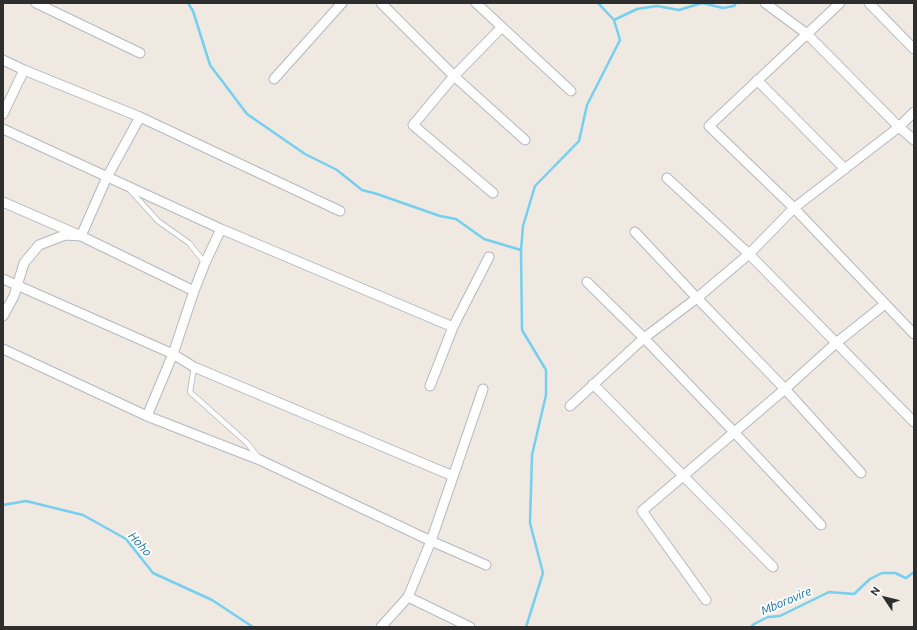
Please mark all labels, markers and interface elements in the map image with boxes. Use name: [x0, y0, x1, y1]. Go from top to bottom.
water label: Hoho: [125, 529, 155, 559]
north arrow: [865, 578, 905, 618]
water label: Mborovire: [759, 584, 813, 618]
text: N: [868, 584, 882, 598]

